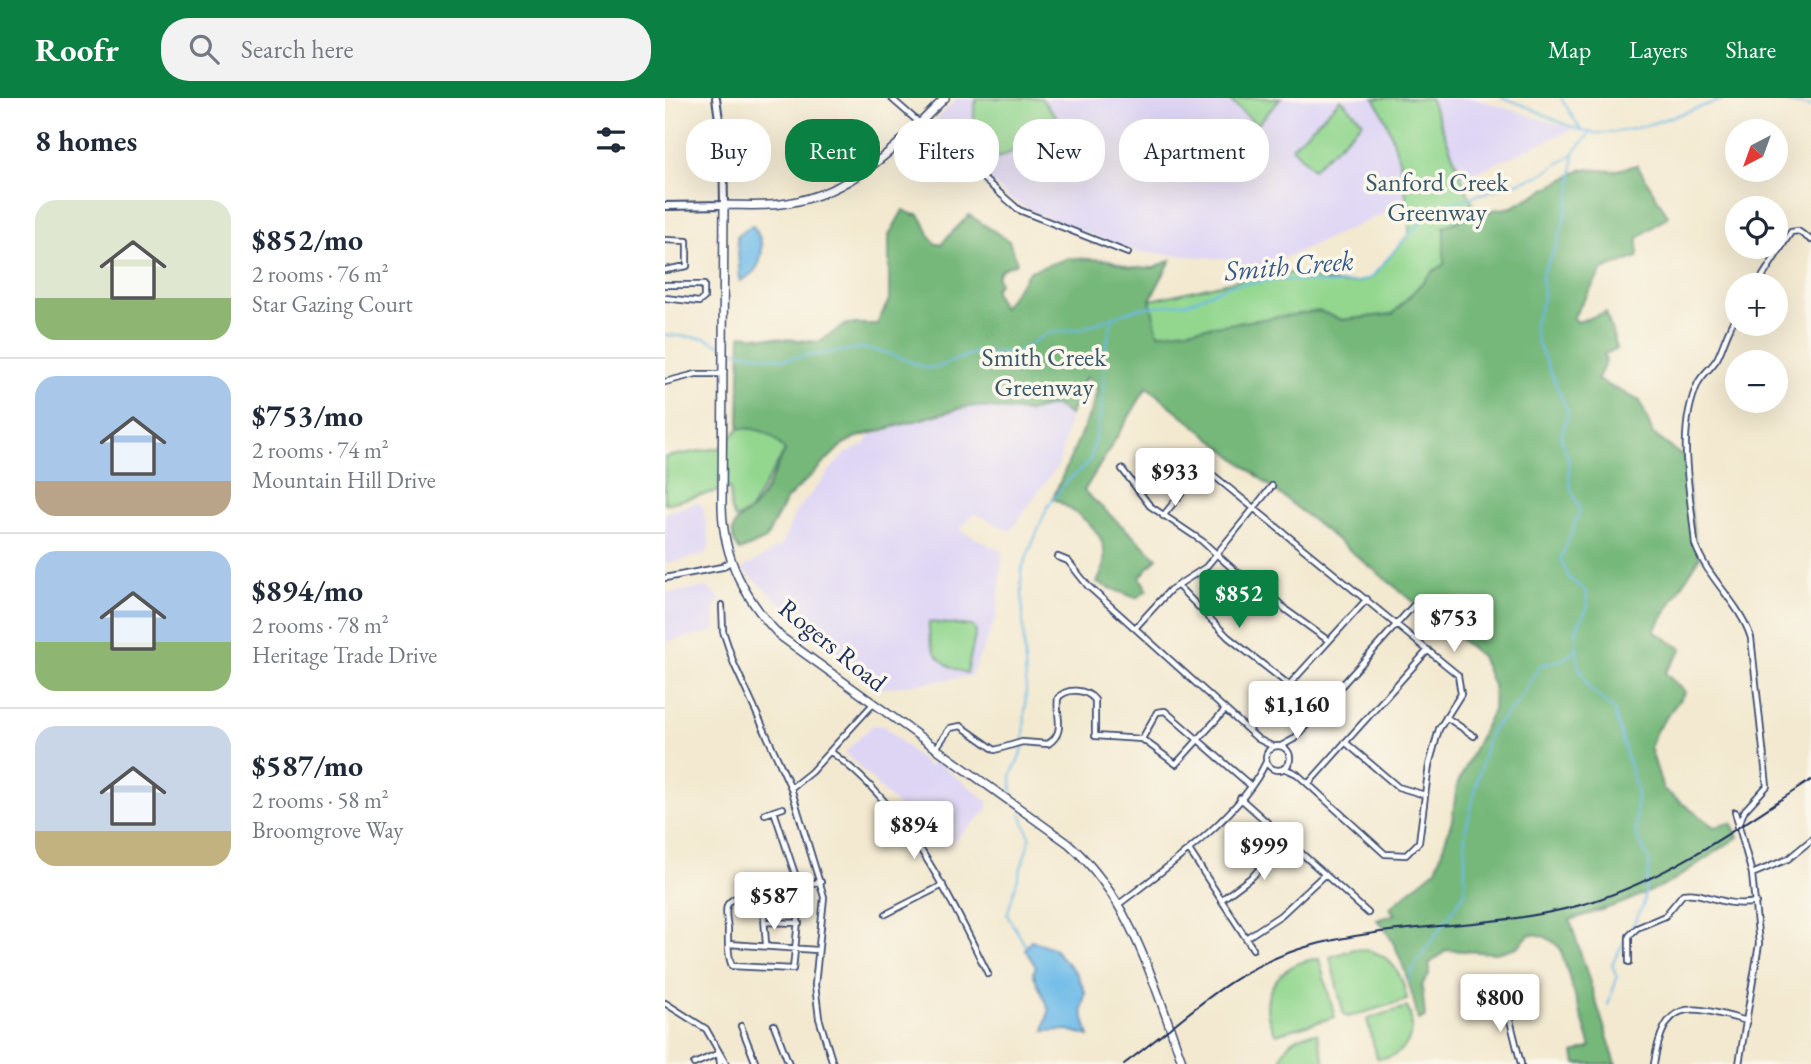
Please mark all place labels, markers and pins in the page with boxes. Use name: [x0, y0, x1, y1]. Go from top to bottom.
pin: $933: [1134, 448, 1216, 508]
pin: $852: [1198, 570, 1280, 630]
pin: $753: [1413, 594, 1495, 654]
pin: $1,160: [1240, 682, 1354, 741]
pin: $894: [873, 802, 955, 861]
pin: $999: [1223, 822, 1305, 882]
pin: $587: [733, 872, 815, 932]
pin: $800: [1459, 974, 1541, 1034]

